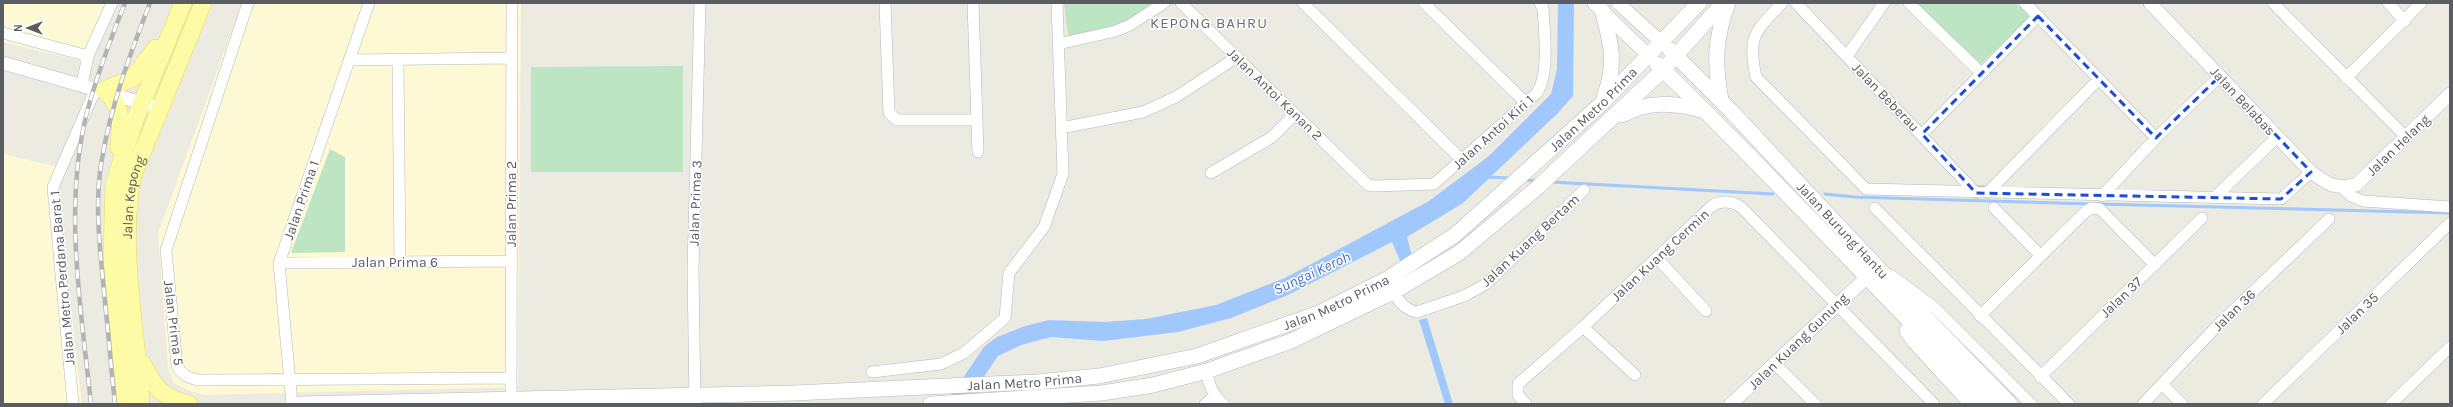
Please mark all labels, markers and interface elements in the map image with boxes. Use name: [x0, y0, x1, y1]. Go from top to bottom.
north arrow: [8, 8, 48, 48]
district label: KEPONG BAHRU: [1150, 14, 1268, 32]
text: N: [12, 24, 25, 32]
street label: Jalan Antoi Kanan 2: [1223, 45, 1326, 144]
street label: Jalan Beberau: [1848, 59, 1923, 135]
street label: Jalan Belabas: [2207, 63, 2279, 139]
street label: Jalan Metro Prima: [1546, 64, 1641, 155]
street label: Jalan Antoi Kiri 1: [1449, 91, 1537, 173]
street label: Jalan Helang: [2363, 111, 2434, 180]
street label: Jalan Kepong: [119, 153, 149, 239]
street label: Jalan Prima 1: [280, 158, 323, 242]
street label: Jalan Prima 3: [686, 160, 705, 246]
street label: Jalan Prima 2: [503, 161, 520, 247]
street label: Jalan Burung Hantu: [1793, 179, 1892, 283]
street label: Jalan Metro Perdana Barat 1: [46, 190, 79, 366]
street label: Jalan Kuang Bertam: [1478, 190, 1583, 290]
street label: Jalan Kuang Cermin: [1608, 206, 1713, 305]
water label: Sungai Keroh: [1271, 247, 1353, 299]
street label: Jalan Prima 6: [352, 254, 438, 271]
street label: Jalan Metro Prima: [1281, 271, 1392, 334]
street label: Jalan 37: [2097, 273, 2146, 321]
street label: Jalan Prima 5: [160, 279, 187, 367]
street label: Jalan 36: [2209, 286, 2259, 335]
street label: Jalan Kuang Gunung: [1745, 289, 1852, 393]
street label: Jalan 35: [2332, 289, 2382, 338]
street label: Jalan Metro Prima: [967, 370, 1083, 394]

